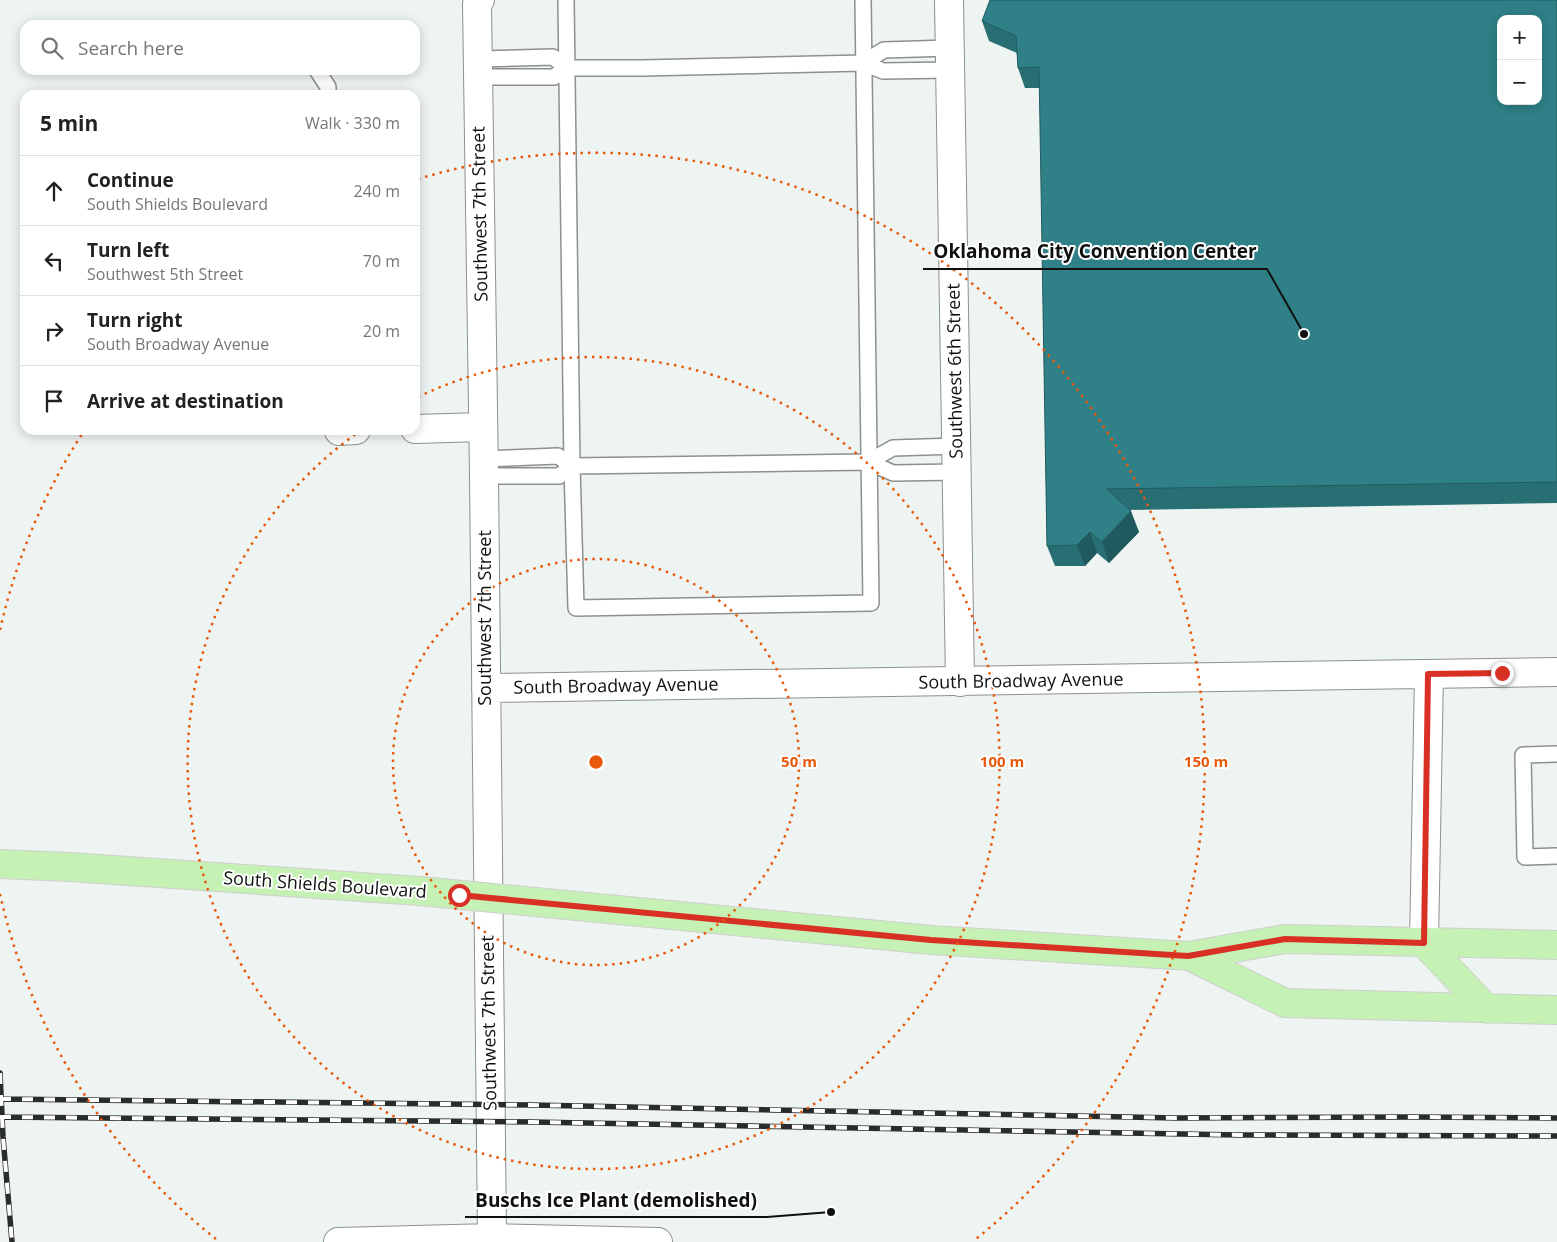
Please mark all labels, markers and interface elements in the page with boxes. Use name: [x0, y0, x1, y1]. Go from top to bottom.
map controls: [1497, 15, 1542, 105]
button: +: [1497, 15, 1542, 60]
search box: [20, 20, 420, 75]
icon: search: [38, 34, 66, 62]
text: Search here: [78, 35, 184, 61]
button: −: [1497, 60, 1542, 105]
text: 5 min: [40, 109, 98, 137]
text: Walk · 330 m: [305, 112, 400, 134]
street label: Southwest 7th Street: [465, 126, 493, 302]
text: Continue: [87, 167, 174, 193]
icon: ahead: [40, 177, 68, 205]
text: 240 m: [354, 180, 400, 202]
text: South Shields Boulevard: [87, 193, 268, 215]
callout: Oklahoma City Convention Center: [923, 235, 1267, 269]
text: Turn left: [87, 237, 169, 263]
text: Oklahoma City Convention Center: [933, 238, 1257, 264]
icon: left: [40, 247, 68, 275]
text: 70 m: [363, 250, 400, 272]
text: Southwest 5th Street: [87, 263, 243, 285]
street label: Southwest 6th Street: [940, 283, 968, 459]
text: Turn right: [87, 307, 182, 333]
icon: right: [40, 317, 68, 345]
text: 20 m: [363, 320, 400, 342]
text: South Broadway Avenue: [87, 333, 269, 355]
icon: arrive: [40, 387, 68, 415]
text: Arrive at destination: [87, 388, 284, 414]
street label: Southwest 7th Street: [472, 530, 496, 706]
route end: [1491, 662, 1514, 685]
street label: South Broadway Avenue: [918, 666, 1124, 694]
street label: South Broadway Avenue: [513, 671, 719, 699]
text: 50 m: [781, 751, 817, 771]
text: 100 m: [980, 751, 1024, 771]
text: 150 m: [1184, 751, 1228, 771]
centre of rings: [587, 753, 605, 771]
street label: South Shields Boulevard: [223, 865, 428, 903]
route start: [448, 884, 471, 907]
street label: Southwest 7th Street: [474, 935, 502, 1111]
callout: Buschs Ice Plant (demolished): [465, 1183, 767, 1217]
text: Buschs Ice Plant (demolished): [475, 1187, 757, 1213]

